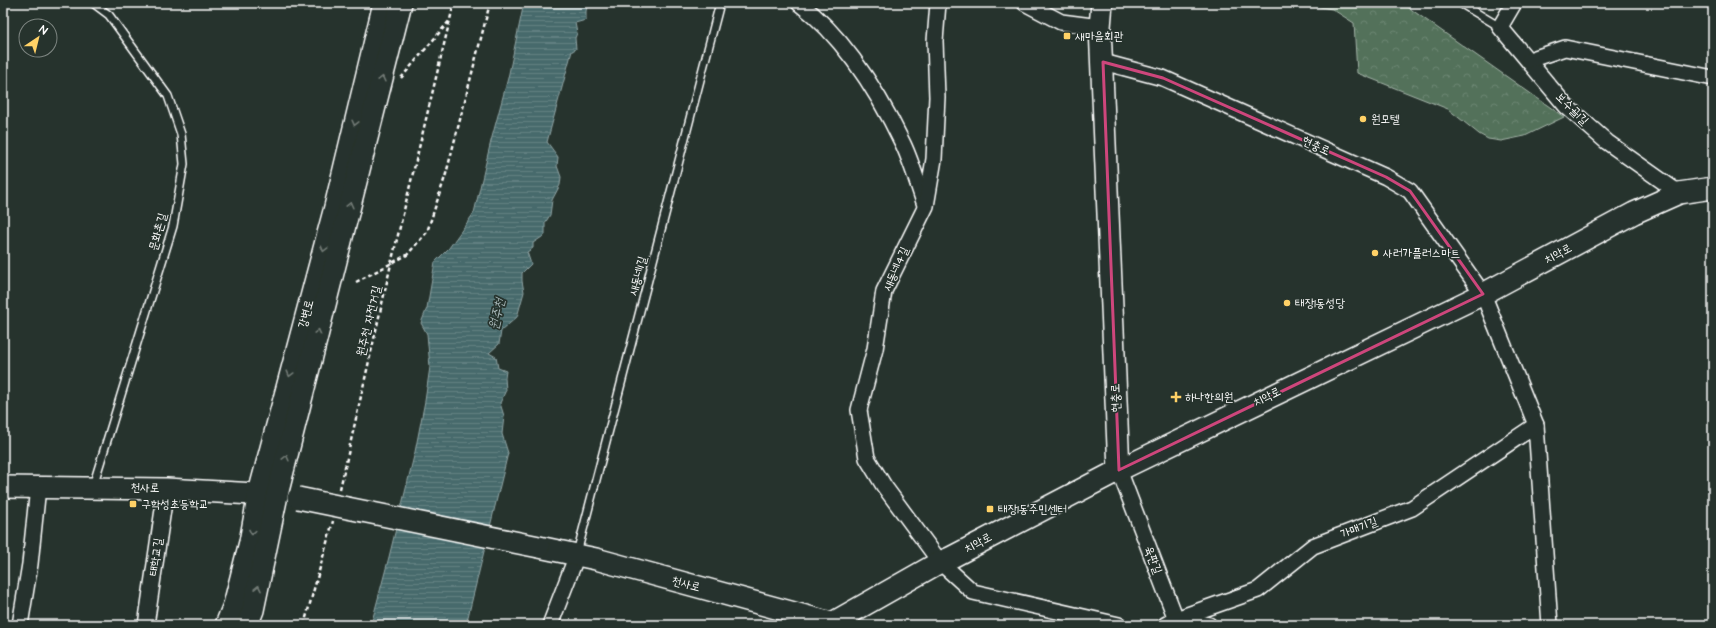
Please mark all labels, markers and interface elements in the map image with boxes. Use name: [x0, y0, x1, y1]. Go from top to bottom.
north arrow: [18, 18, 58, 58]
text: N: [36, 22, 51, 38]
place label: 새마을회관: [1075, 28, 1124, 45]
marker: 새마을회관: [1062, 31, 1072, 41]
one-way arrow: [377, 76, 386, 83]
street label: 보수골1길: [1552, 89, 1592, 129]
place label: 원모텔: [1371, 111, 1400, 128]
marker: 원모텔: [1358, 114, 1368, 124]
one-way arrow: [351, 119, 360, 126]
street label: 현충로: [1299, 132, 1333, 160]
one-way arrow: [345, 202, 354, 209]
street label: 문화촌길: [145, 211, 171, 253]
street label: 치악로: [1541, 240, 1575, 268]
street label: 새동네4길: [879, 244, 913, 294]
place label: 사러가플러스마트: [1383, 245, 1460, 262]
one-way arrow: [320, 246, 328, 252]
marker: 사러가플러스마트: [1370, 248, 1380, 258]
street label: 새동네1길: [625, 254, 651, 298]
street label: 원주천 자전거길: [353, 283, 386, 358]
water label: 원주천: [485, 295, 510, 331]
place label: 태장1동성당: [1295, 295, 1345, 312]
street label: 강변로: [294, 298, 318, 330]
marker: 태장1동성당: [1282, 298, 1292, 308]
one-way arrow: [313, 328, 322, 335]
one-way arrow: [287, 371, 295, 378]
street label: 현충로: [1107, 383, 1125, 413]
street label: 치악로: [1250, 383, 1284, 411]
place label: 하나한의원: [1185, 389, 1233, 406]
marker: 하나한의원: [1170, 391, 1182, 403]
one-way arrow: [282, 454, 290, 461]
street label: 천사로: [130, 479, 160, 497]
place label: 구학성초등학교: [141, 496, 209, 513]
marker: 구학성초등학교: [128, 499, 138, 509]
place label: 태장1동주민센터: [998, 501, 1067, 518]
marker: 태장1동주민센터: [985, 504, 995, 514]
street label: 가매기길: [1338, 513, 1380, 543]
one-way arrow: [248, 528, 256, 535]
street label: 치악로: [961, 529, 995, 557]
street label: 태학교길: [145, 536, 167, 577]
street label: 육판길: [1140, 543, 1166, 577]
street label: 천사로: [670, 572, 702, 596]
one-way arrow: [254, 584, 262, 591]

